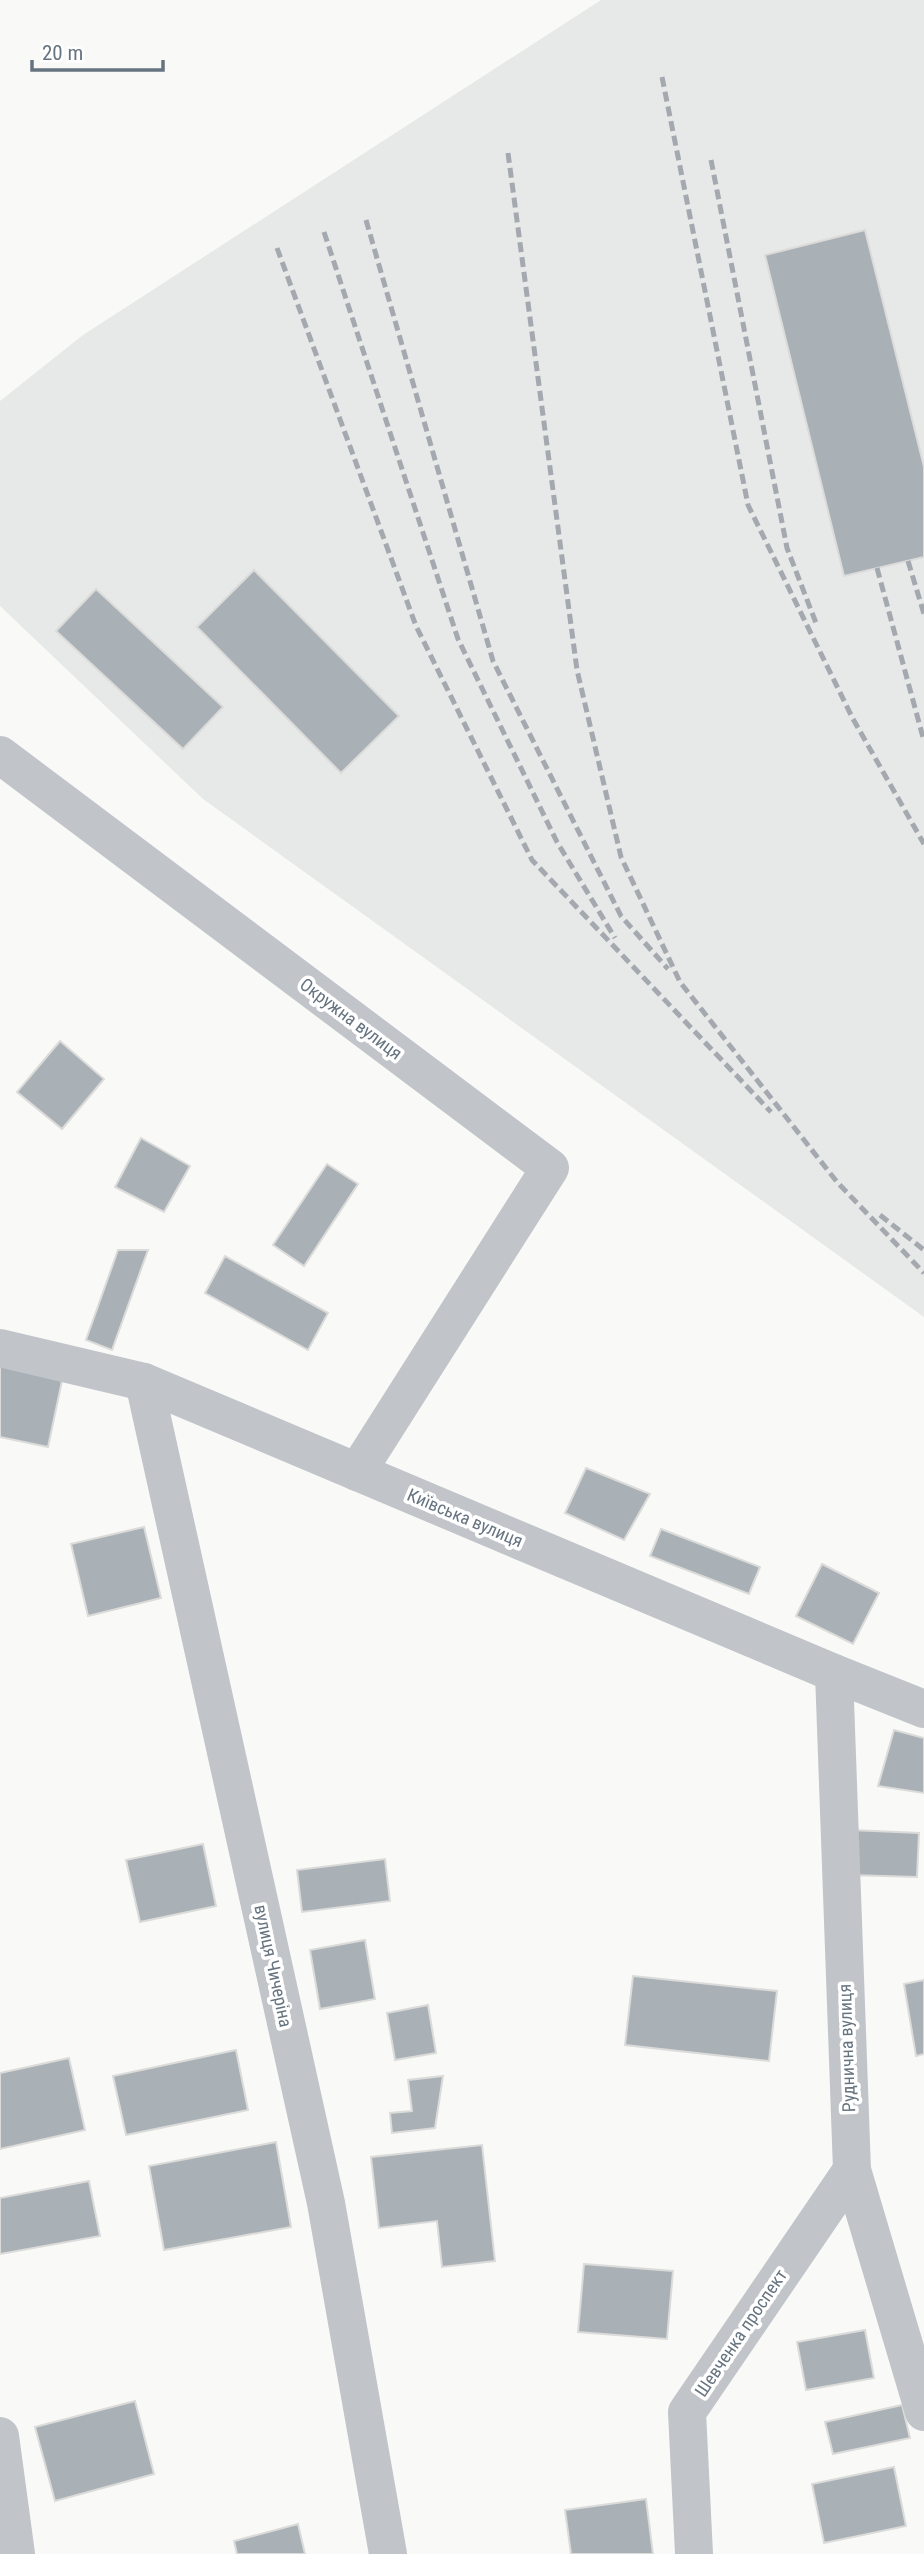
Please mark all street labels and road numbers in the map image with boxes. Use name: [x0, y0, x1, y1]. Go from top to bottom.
street label: Окружна вулиця: [296, 973, 406, 1064]
street label: Київська вулиця: [404, 1484, 526, 1551]
street label: вулиця Чичеріна: [250, 1903, 297, 2029]
street label: Руднична вулиця: [834, 1984, 859, 2113]
street label: Шевченка проспект: [690, 2265, 791, 2400]

